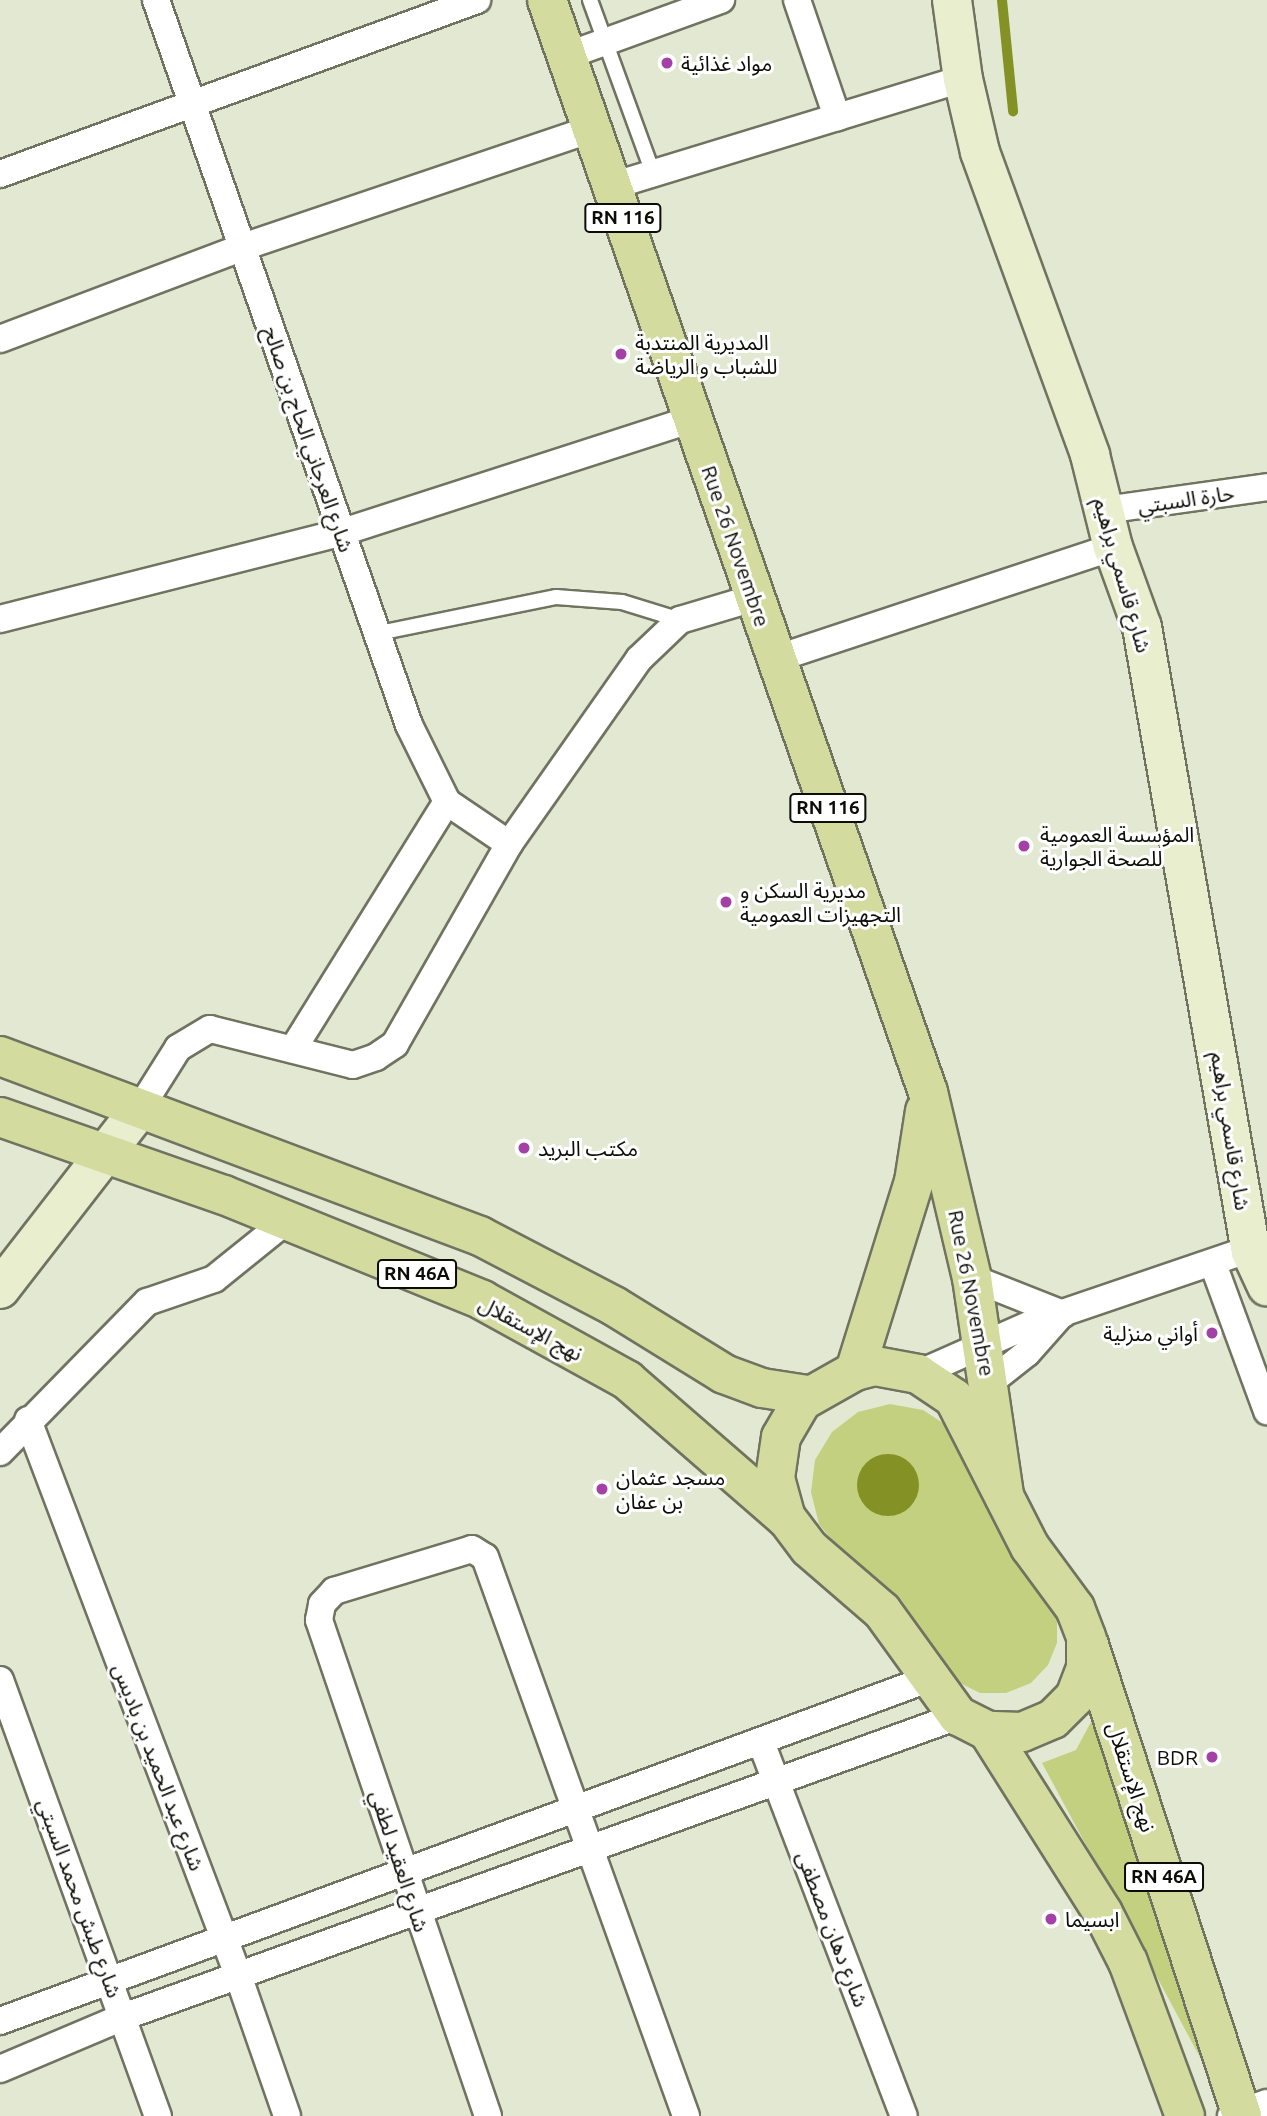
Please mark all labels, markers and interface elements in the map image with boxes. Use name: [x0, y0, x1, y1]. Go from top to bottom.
place label: مواد غذائية: [681, 50, 772, 76]
marker: مواد غذائية: [659, 55, 675, 71]
road number: RN 116: [583, 202, 663, 233]
street label: شارع العرجاني الحاج بن صالح: [258, 323, 360, 555]
place label: المديرية المنتدبة للشباب و الرياضة: [635, 329, 777, 379]
marker: المديرية المنتدبة للشباب و الرياضة: [613, 346, 629, 362]
street label: Rue 26 Novembre: [697, 462, 775, 630]
street label: حارة السبتي: [1136, 480, 1236, 518]
street label: شارع قاسمي براهيم: [1089, 495, 1157, 655]
road number: RN 116: [788, 792, 868, 824]
place label: المؤسسة العمومية للصحة الجوارية: [1040, 821, 1194, 871]
marker: المؤسسة العمومية للصحة الجوارية: [1014, 836, 1034, 856]
place label: مديرية السكن و التجهيزات العمومية: [740, 877, 901, 927]
marker: مديرية السكن و التجهيزات العمومية: [718, 894, 734, 910]
street label: شارع قاسمي براهيم: [1206, 1050, 1256, 1212]
place label: مكتب البريد: [538, 1135, 638, 1161]
marker: مكتب البريد: [516, 1140, 532, 1156]
street label: Rue 26 Novembre: [944, 1208, 1000, 1378]
road number: RN 46A: [377, 1258, 457, 1290]
street label: نهج الإستقلال: [475, 1290, 587, 1366]
place label: أواني منزلية: [1103, 1320, 1198, 1346]
marker: أواني منزلية: [1204, 1325, 1220, 1341]
place label: مسجد عثمان بن عفان: [616, 1464, 725, 1514]
marker: مسجد عثمان بن عفان: [594, 1481, 610, 1497]
street label: شارع عبد الحميد بن باديس: [108, 1660, 210, 1874]
street label: نهج الإستقلال: [1102, 1719, 1162, 1835]
place label: BDR: [1157, 1744, 1198, 1770]
marker: BDR: [1204, 1749, 1220, 1765]
street label: شارع العقيد لطفي: [365, 1787, 435, 1935]
street label: شارع طبش محمد السبتي: [32, 1795, 128, 2001]
street label: شارع دهان مصطفى: [792, 1848, 874, 2010]
road number: RN 46A: [1124, 1862, 1204, 1893]
place label: ابسيما: [1065, 1906, 1120, 1932]
marker: ابسيما: [1043, 1911, 1059, 1927]

